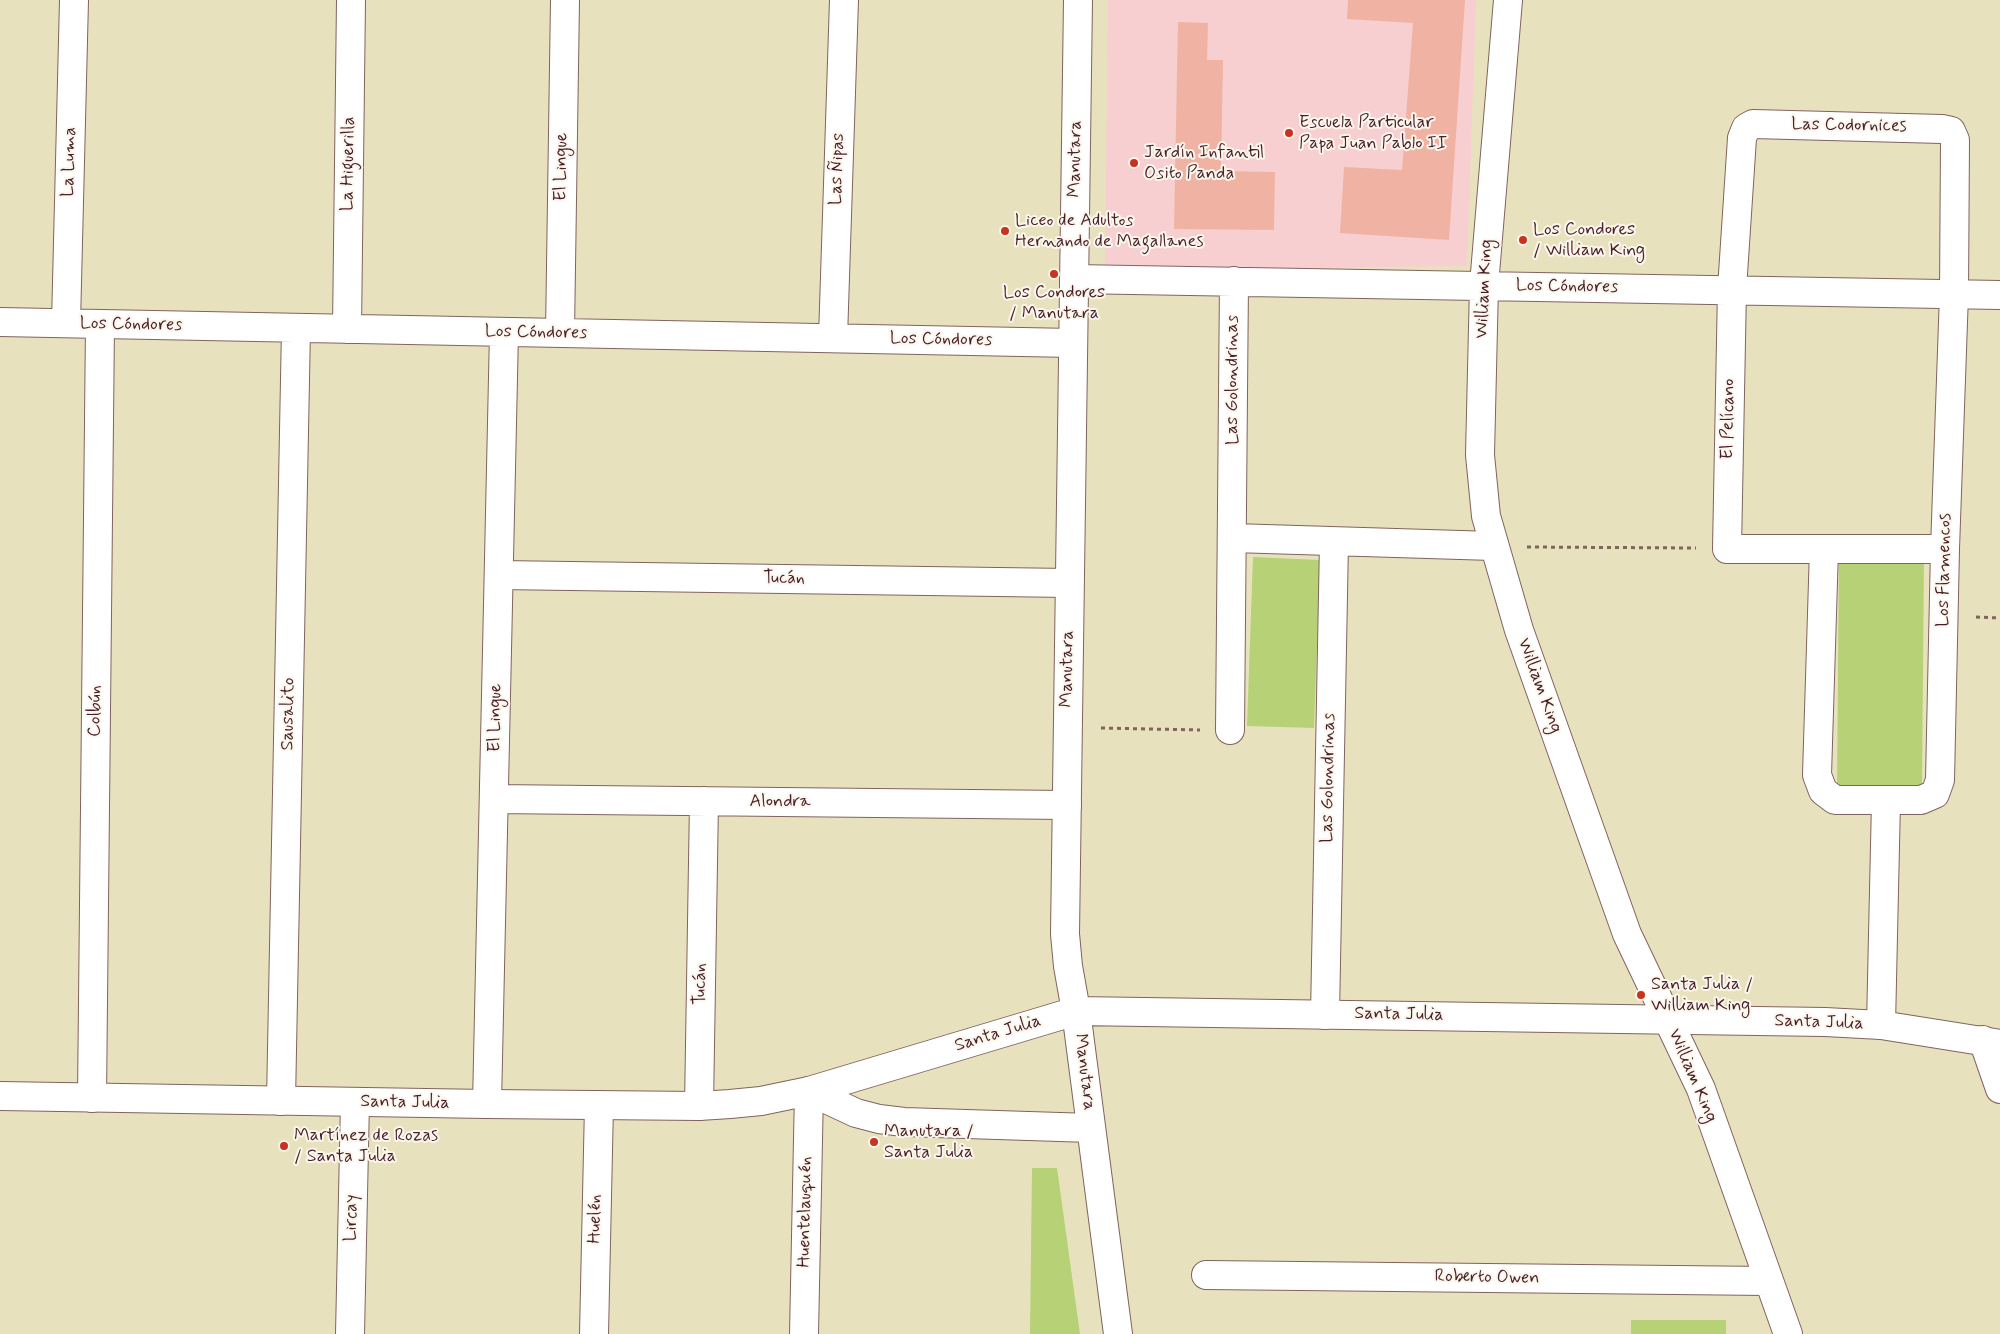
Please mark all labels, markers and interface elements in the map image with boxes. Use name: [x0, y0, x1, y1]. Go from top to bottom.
place label: Escuela Particular Papa Juan Pablo II: [1299, 112, 1447, 154]
street label: Las Codornices: [1791, 114, 1907, 138]
street label: La Higuerilla: [337, 117, 361, 211]
street label: Manutara: [1065, 120, 1087, 198]
street label: La Luma: [58, 127, 82, 197]
marker: Escuela Particular Papa Juan Pablo II: [1283, 127, 1295, 139]
street label: El Lingue: [551, 133, 573, 201]
street label: Las Ñipas: [826, 133, 850, 205]
place label: Jardín Infantil Osito Panda: [1144, 142, 1264, 184]
marker: Jardín Infantil Osito Panda: [1128, 157, 1140, 169]
place label: Liceo de Adultos Hernando de Magallanes: [1015, 210, 1203, 252]
place label: Los Condores / William King: [1533, 219, 1645, 262]
marker: Liceo de Adultos Hernando de Magallanes: [999, 225, 1011, 237]
marker: Los Condores / William King: [1517, 234, 1529, 246]
street label: William King: [1472, 239, 1498, 339]
marker: Los Condores / Manutara: [1048, 268, 1060, 280]
street label: Los Cóndores: [1516, 275, 1618, 299]
place label: Los Condores / Manutara: [1003, 282, 1105, 324]
street label: Los Cóndores: [80, 313, 182, 337]
street label: Las Golondrinas: [1222, 315, 1244, 445]
street label: Los Cóndores: [485, 321, 587, 345]
street label: Los Cóndores: [890, 328, 992, 352]
street label: El Pelícano: [1717, 378, 1741, 460]
street label: Los Flamencos: [1933, 513, 1957, 627]
street label: Tucán: [763, 568, 805, 590]
street label: Manutara: [1057, 630, 1079, 708]
street label: William King: [1512, 636, 1566, 736]
street label: Sausalito: [278, 677, 300, 751]
street label: El Lingue: [485, 684, 507, 752]
street label: Colbún: [85, 685, 107, 737]
street label: Las Golondrinas: [1317, 713, 1341, 843]
street label: Alondra: [750, 791, 810, 813]
street label: Tucán: [690, 963, 712, 1005]
place label: Santa Julia / William King: [1651, 974, 1753, 1016]
marker: Santa Julia / William King: [1635, 989, 1647, 1001]
street label: Santa Julia: [1354, 1003, 1444, 1027]
street label: Santa Julia: [952, 1011, 1044, 1057]
street label: Santa Julia: [1774, 1011, 1864, 1035]
street label: William King: [1663, 1026, 1721, 1126]
street label: Manutara: [1069, 1032, 1099, 1112]
street label: Santa Julia: [360, 1091, 450, 1115]
place label: Manutara / Santa Julia: [884, 1121, 974, 1164]
place label: Martínez de Rozas / Santa Julia: [294, 1125, 438, 1168]
marker: Manutara / Santa Julia: [868, 1136, 880, 1148]
marker: Martínez de Rozas / Santa Julia: [278, 1140, 290, 1152]
street label: Huentelauquén: [794, 1156, 818, 1268]
street label: Lircay: [341, 1194, 363, 1242]
street label: Huelén: [585, 1194, 607, 1244]
street label: Roberto Owen: [1434, 1266, 1540, 1290]

